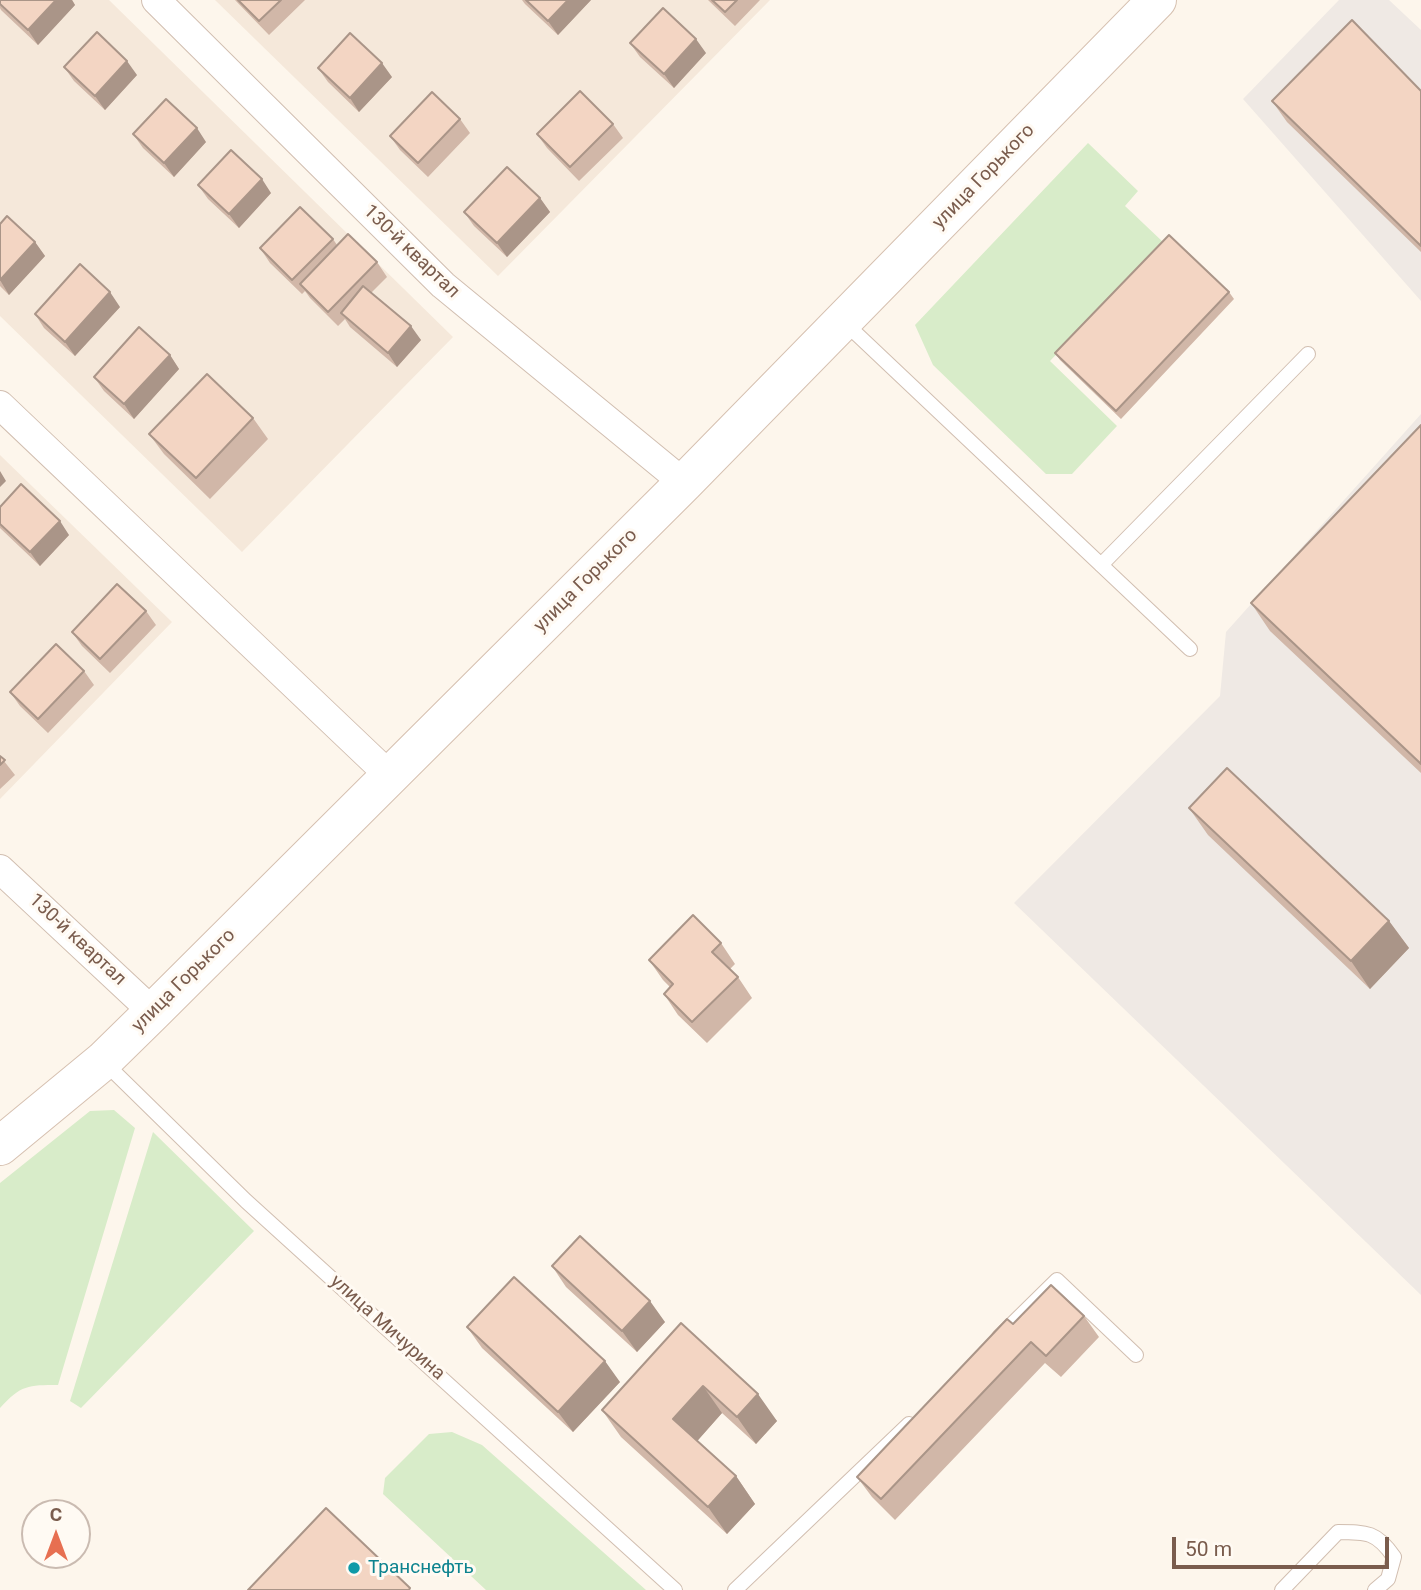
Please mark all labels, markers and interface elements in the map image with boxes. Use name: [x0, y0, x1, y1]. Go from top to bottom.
street label: улица Горького: [928, 120, 1040, 234]
street label: 130-й квартал: [358, 200, 464, 304]
street label: улица Горького: [529, 524, 643, 638]
street label: 130-й квартал: [24, 889, 130, 991]
street label: улица Горького: [127, 924, 241, 1038]
street label: улица Мичурина: [325, 1270, 449, 1386]
north arrow: [21, 1499, 91, 1569]
text: С: [50, 1503, 62, 1526]
scale bar: [1176, 1524, 1393, 1568]
text: 50 m: [1185, 1537, 1232, 1561]
place label: Транснефть: [368, 1557, 474, 1579]
marker: Транснефть: [346, 1560, 362, 1576]

